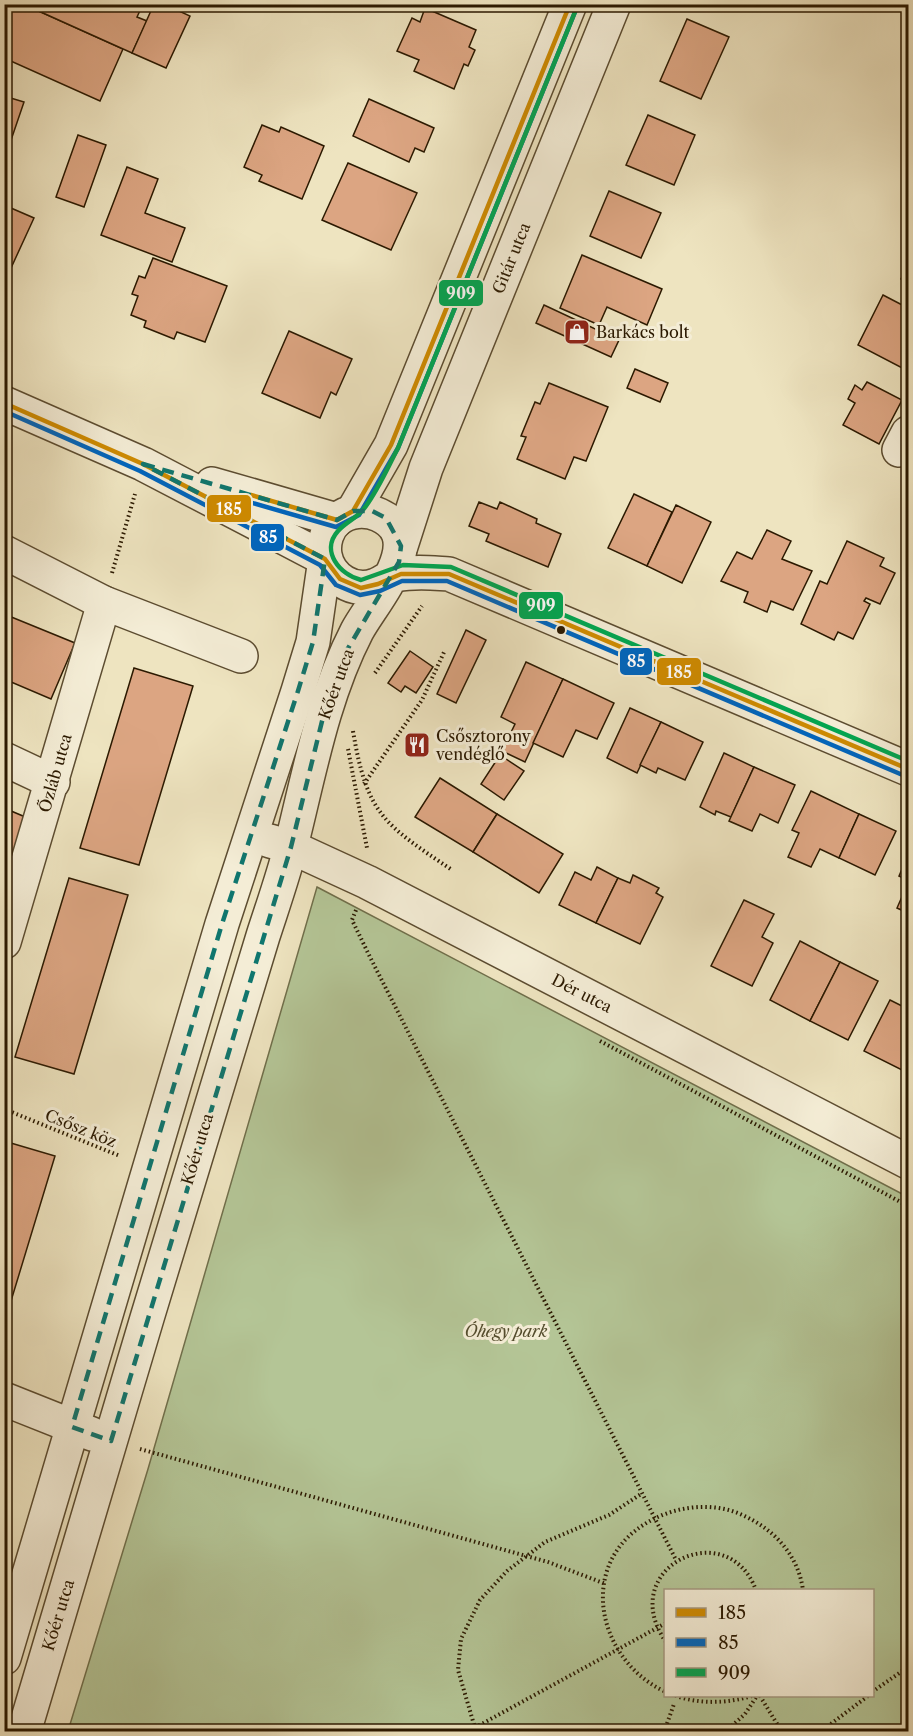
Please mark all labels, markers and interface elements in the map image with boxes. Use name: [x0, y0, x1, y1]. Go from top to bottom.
street label: Gitár utca: [488, 219, 535, 296]
line badge: 909: [438, 279, 484, 307]
text: 909: [446, 283, 476, 303]
shop icon: Barkács bolt: [562, 317, 592, 347]
place label: Barkács bolt: [596, 322, 690, 342]
line badge: 185: [206, 494, 252, 523]
text: 185: [216, 499, 242, 519]
line badge: 85: [250, 523, 285, 552]
text: 85: [259, 527, 278, 547]
line badge: 909: [518, 591, 564, 620]
text: 909: [526, 595, 556, 615]
unlabelled marker: [555, 624, 567, 636]
street label: Kőér utca: [314, 645, 358, 722]
line badge: 85: [619, 647, 653, 676]
text: 85: [627, 651, 646, 671]
line badge: 185: [656, 657, 702, 686]
text: 185: [666, 662, 692, 682]
place label: Csősztorony vendéglő: [435, 726, 532, 764]
restaurant icon: Csősztorony vendéglő: [402, 730, 432, 760]
street label: Őzláb utca: [34, 731, 76, 815]
street label: Dér utca: [549, 969, 616, 1017]
street label: Csősz köz: [42, 1105, 120, 1151]
street label: Kőér utca: [177, 1110, 218, 1187]
park label: Óhegy park: [465, 1321, 548, 1341]
street label: Kőér utca: [38, 1576, 79, 1653]
legend: [664, 1589, 874, 1697]
text: 185: [718, 1602, 746, 1624]
text: 85: [718, 1632, 738, 1654]
text: 909: [718, 1662, 751, 1684]

